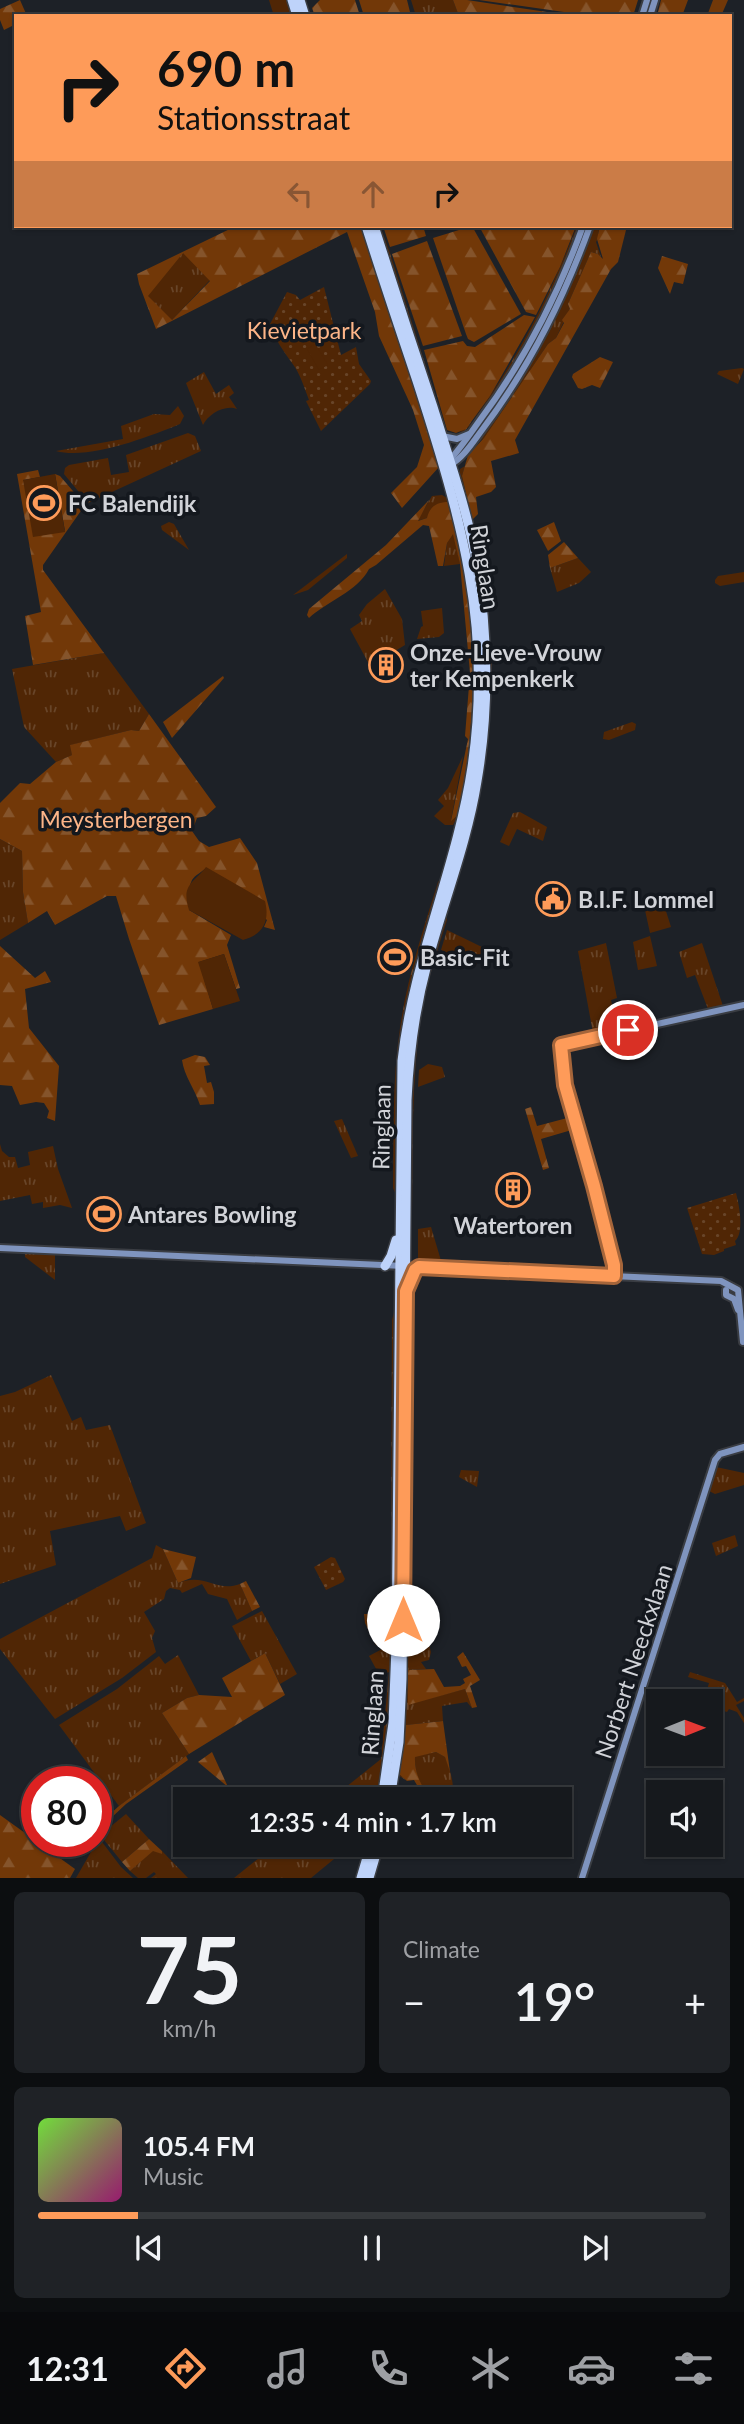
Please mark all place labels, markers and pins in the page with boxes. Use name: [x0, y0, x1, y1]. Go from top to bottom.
sports icon: FC Balendijk: [25, 484, 63, 522]
place label: FC Balendijk: [68, 489, 197, 517]
place label: Onze-Lieve-Vrouw ter Kempenkerk: [410, 638, 602, 692]
building icon: Onze-Lieve-Vrouw ter Kempenkerk: [367, 646, 405, 684]
public building icon: B.I.F. Lommel: [534, 880, 572, 918]
place label: B.I.F. Lommel: [578, 885, 714, 913]
sports icon: Basic-Fit: [376, 938, 414, 976]
place label: Basic-Fit: [420, 943, 510, 971]
pin: [598, 1000, 658, 1060]
building icon: Watertoren: [494, 1171, 532, 1209]
sports icon: Antares Bowling: [85, 1195, 123, 1233]
place label: Antares Bowling: [127, 1200, 296, 1228]
place label: Watertoren: [454, 1211, 572, 1239]

